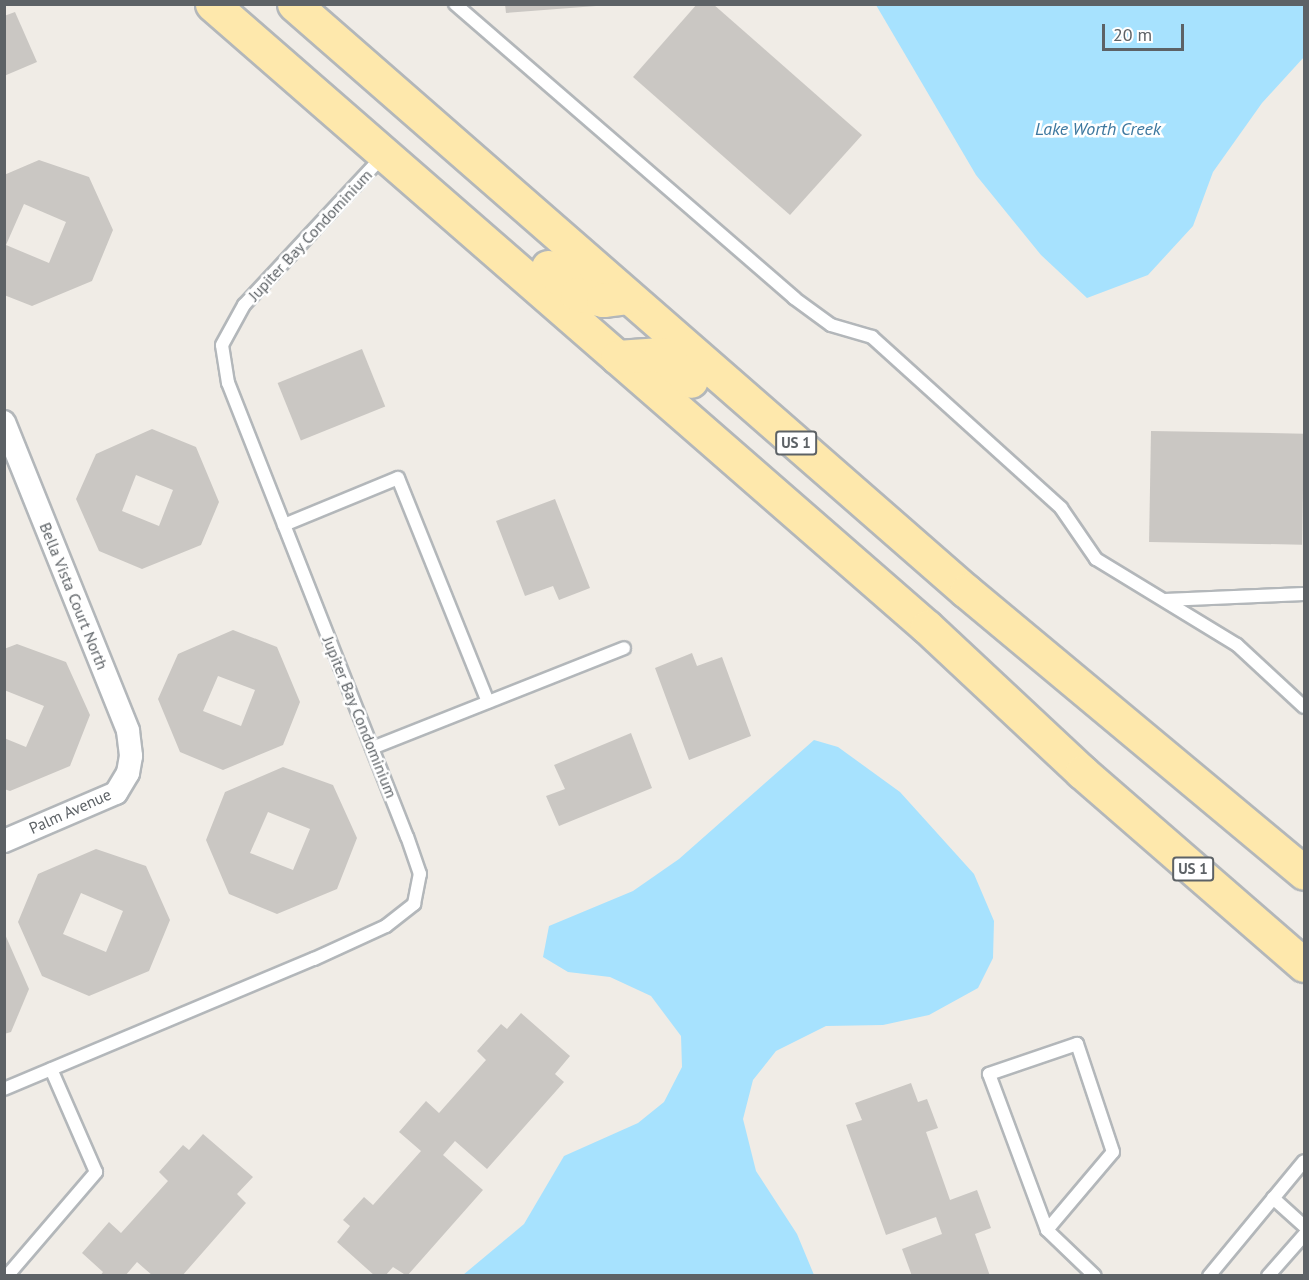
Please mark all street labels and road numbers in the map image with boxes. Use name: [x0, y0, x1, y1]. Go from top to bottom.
street label: Jupiter Bay Condominium: [244, 165, 376, 305]
road number: US 1: [775, 431, 817, 455]
street label: Bella Vista Court North: [36, 519, 112, 673]
street label: Jupiter Bay Condominium: [319, 633, 401, 801]
street label: Palm Avenue: [26, 784, 114, 838]
road number: US 1: [1172, 857, 1214, 881]

